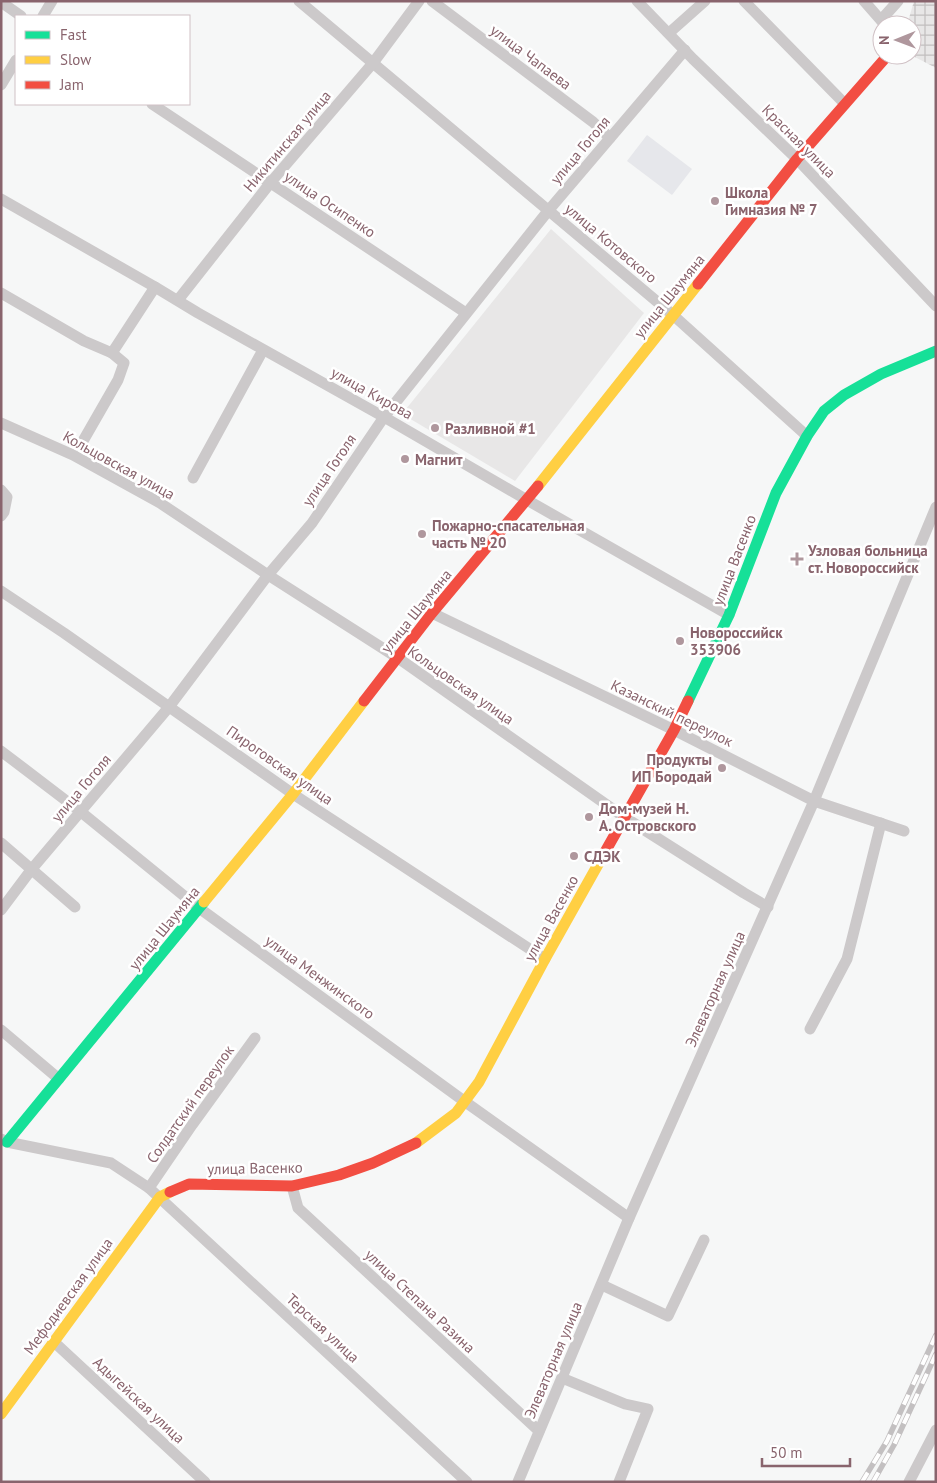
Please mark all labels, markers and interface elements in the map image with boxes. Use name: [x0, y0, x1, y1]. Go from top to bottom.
legend: [15, 15, 190, 105]
north arrow: [872, 15, 922, 65]
street label: улица Чапаева: [487, 20, 575, 94]
text: Fast: [60, 25, 87, 44]
text: N: [875, 35, 893, 45]
text: Slow: [60, 50, 91, 69]
text: Jam: [59, 75, 84, 94]
street label: Никитинская улица: [239, 86, 335, 196]
street label: Красная улица: [758, 100, 840, 182]
street label: улица Гоголя: [546, 112, 614, 188]
street label: улица Осипенко: [281, 166, 379, 242]
place label: Школа Гимназия № 7: [725, 183, 817, 219]
marker: Школа Гимназия № 7: [709, 195, 721, 207]
street label: улица Котовского: [561, 199, 661, 287]
street label: улица Шаумяна: [629, 250, 709, 342]
street label: улица Кирова: [328, 363, 416, 423]
place label: Разливной #1: [445, 419, 536, 438]
marker: Разливной #1: [429, 422, 441, 434]
street label: Кольцовская улица: [60, 426, 178, 504]
street label: улица Гоголя: [298, 430, 360, 510]
place label: Магнит: [415, 450, 463, 469]
marker: Магнит: [399, 453, 411, 465]
street label: улица Васенко: [708, 512, 760, 608]
place label: Пожарно-спасательная часть № 20: [432, 516, 585, 552]
marker: Пожарно-спасательная часть № 20: [416, 528, 428, 540]
place label: Узловая больница ст. Новороссийск: [807, 541, 928, 577]
marker: Узловая больница ст. Новороссийск: [790, 552, 804, 566]
street label: улица Шаумяна: [376, 565, 456, 657]
place label: Новороссийск 353906: [690, 623, 783, 659]
marker: Новороссийск 353906: [674, 635, 686, 647]
street label: Кольцовская улица: [404, 641, 518, 729]
street label: Казанский переулок: [608, 675, 737, 751]
street label: Пироговская улица: [223, 721, 337, 809]
street label: улица Гоголя: [47, 750, 115, 826]
place label: Продукты ИП Бородай: [632, 750, 712, 786]
marker: Продукты ИП Бородай: [716, 762, 728, 774]
place label: Дом-музей Н. А. Островского: [599, 799, 696, 835]
marker: Дом-музей Н. А. Островского: [583, 811, 595, 823]
place label: СДЭК: [584, 847, 621, 866]
marker: СДЭК: [568, 850, 580, 862]
street label: улица Васенко: [520, 872, 582, 964]
street label: улица Шаумяна: [124, 882, 204, 974]
street label: Элеваторная улица: [681, 928, 749, 1050]
street label: улица Менжинского: [261, 931, 379, 1023]
street label: Солдатский переулок: [142, 1041, 238, 1167]
street label: улица Васенко: [207, 1158, 303, 1178]
street label: Мефодиевская улица: [19, 1234, 117, 1358]
street label: улица Степана Разина: [361, 1245, 479, 1357]
street label: Терская улица: [283, 1289, 363, 1367]
street label: Элеваторная улица: [520, 1299, 586, 1421]
street label: Адыгейская улица: [89, 1353, 189, 1447]
scale bar: [762, 1436, 850, 1468]
text: 50 m: [770, 1443, 803, 1462]

